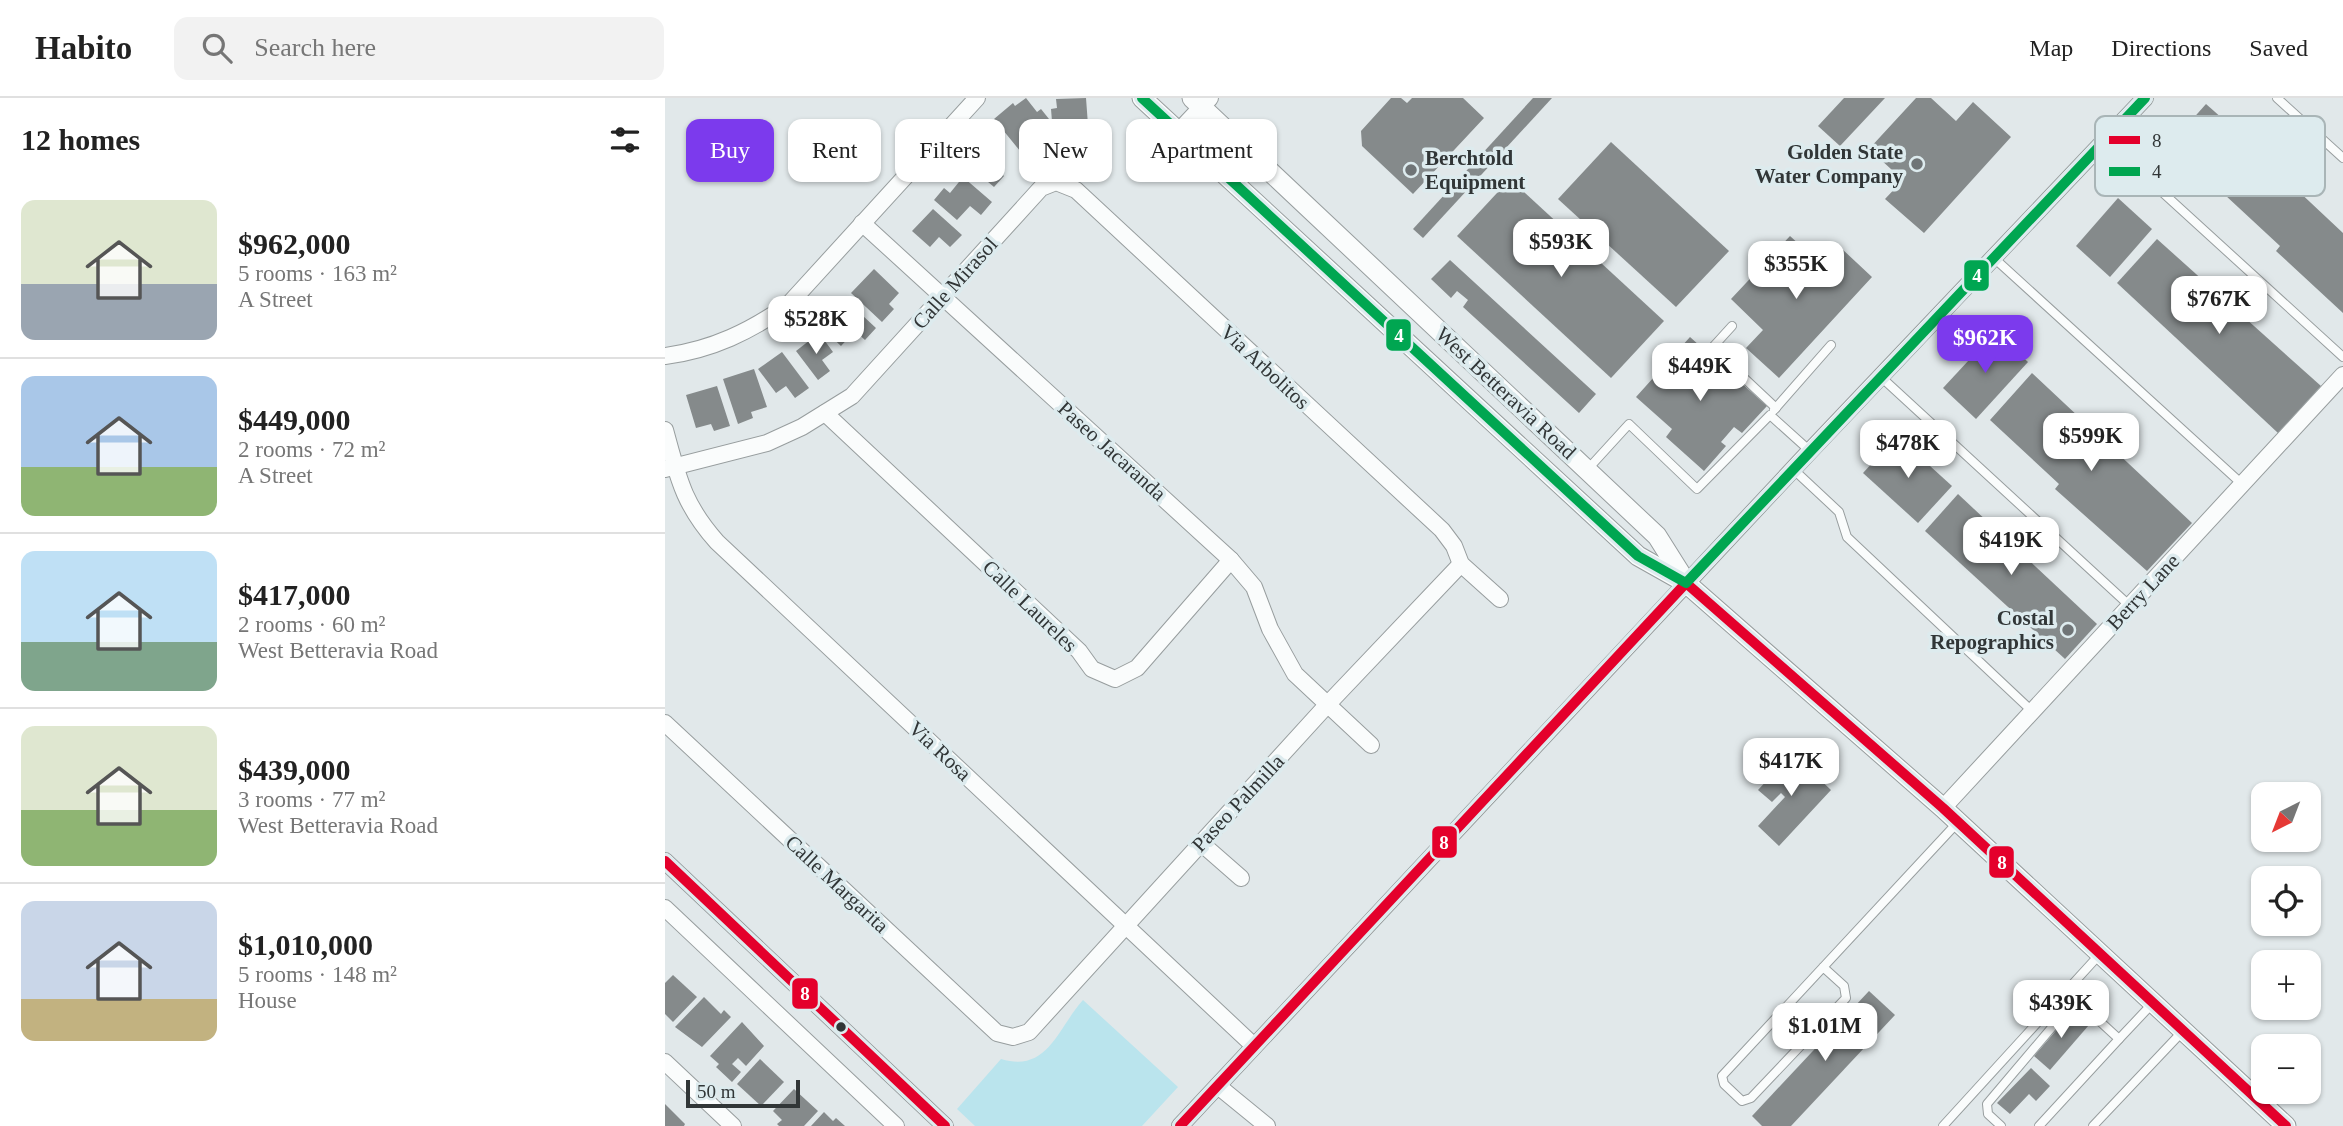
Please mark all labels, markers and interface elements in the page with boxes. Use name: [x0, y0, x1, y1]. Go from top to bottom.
search box: [174, 17, 664, 80]
icon: search: [198, 29, 236, 67]
text: Habito: [35, 30, 132, 66]
text: Search here: [254, 33, 376, 62]
text: Map: [2029, 35, 2073, 61]
text: Directions: [2111, 35, 2211, 61]
text: Saved: [2249, 35, 2308, 61]
legend: [2095, 116, 2325, 196]
chip: Buy: [686, 119, 774, 182]
chip: Rent: [788, 119, 881, 182]
chip: Filters: [895, 119, 1005, 182]
chip: New: [1019, 119, 1112, 182]
chip: Apartment: [1126, 119, 1277, 182]
icon: filters: [606, 121, 644, 159]
text: 12 homes: [21, 123, 140, 156]
text: 8: [2152, 130, 2162, 151]
place label: Golden State Water Company: [1755, 140, 1903, 188]
place label: Berchtold Equipment: [1425, 146, 1525, 194]
marker: Golden State Water Company: [1909, 156, 1925, 172]
text: 4: [2152, 161, 2162, 182]
marker: Berchtold Equipment: [1403, 162, 1419, 178]
pin: $593K: [1512, 220, 1610, 279]
text: $962,000: [238, 227, 351, 260]
icon: home: [77, 228, 161, 312]
text: $593K: [1529, 229, 1593, 254]
street label: Calle Mirasol: [908, 232, 1002, 334]
pin: $355K: [1747, 242, 1845, 301]
text: $355K: [1764, 251, 1828, 276]
line badge: 4: [1963, 259, 1990, 292]
text: 5 rooms · 163 m²: [238, 261, 397, 286]
text: 4: [1972, 265, 1982, 286]
pin: $767K: [2170, 276, 2268, 336]
text: $767K: [2187, 286, 2251, 311]
text: A Street: [238, 287, 313, 312]
pin: $528K: [767, 296, 865, 356]
text: $528K: [784, 306, 848, 331]
pin: $962K: [1936, 316, 2034, 375]
line badge: 4: [1385, 318, 1412, 352]
street label: Via Arbolitos: [1216, 320, 1314, 414]
street label: West Betteravia Road: [1431, 322, 1581, 464]
text: 4: [1394, 325, 1404, 346]
text: $962K: [1953, 325, 2017, 350]
pin: $449K: [1651, 344, 1749, 403]
text: $449K: [1668, 353, 1732, 378]
street label: Paseo Jacaranda: [1053, 396, 1171, 506]
text: $449,000: [238, 403, 351, 436]
icon: home: [77, 404, 161, 488]
pin: $599K: [2042, 414, 2140, 473]
pin: $478K: [1859, 420, 1957, 480]
text: $599K: [2059, 423, 2123, 448]
text: $478K: [1876, 430, 1940, 455]
text: 2 rooms · 72 m²: [238, 437, 385, 462]
text: A Street: [238, 463, 313, 488]
pin: $419K: [1962, 518, 2060, 577]
text: $419K: [1979, 527, 2043, 552]
street label: Berry Lane: [2102, 549, 2184, 635]
street label: Calle Laureles: [978, 555, 1082, 657]
text: $417,000: [238, 578, 351, 611]
icon: home: [77, 579, 161, 663]
place label: Costal Repographics: [1930, 606, 2054, 654]
text: 2 rooms · 60 m²: [238, 612, 385, 637]
marker: Costal Repographics: [2060, 622, 2076, 638]
text: West Betteravia Road: [238, 638, 438, 663]
street label: Via Rosa: [904, 716, 977, 786]
pin: $417K: [1742, 738, 1840, 798]
text: $417K: [1759, 748, 1823, 773]
street label: Paseo Palmilla: [1187, 749, 1290, 857]
text: $439,000: [238, 753, 351, 786]
icon: home: [77, 754, 161, 838]
north arrow: [2251, 782, 2321, 852]
map controls: [2251, 782, 2321, 1104]
text: 3 rooms · 77 m²: [238, 787, 385, 812]
text: West Betteravia Road: [238, 813, 438, 838]
line badge: 8: [1431, 825, 1458, 859]
street label: Calle Margarita: [781, 830, 894, 938]
text: 8: [1439, 832, 1449, 853]
line badge: 8: [1988, 845, 2015, 879]
text: 8: [1997, 852, 2007, 873]
button: locate: [2251, 866, 2321, 936]
text: $1,010,000: [238, 928, 373, 961]
icon: home: [77, 929, 161, 1013]
button: +: [2251, 950, 2321, 1020]
text: 5 rooms · 148 m²: [238, 962, 397, 987]
line badge: 8: [791, 977, 819, 1010]
pin: $439K: [2012, 981, 2110, 1040]
text: 8: [800, 983, 810, 1004]
text: House: [238, 988, 297, 1013]
text: $439K: [2029, 990, 2093, 1015]
pin: $1.01M: [1768, 1004, 1882, 1063]
text: $1.01M: [1788, 1013, 1862, 1038]
unlabelled marker: [834, 1020, 848, 1034]
button: −: [2251, 1034, 2321, 1104]
scale bar: [686, 1077, 800, 1109]
text: 50 m: [697, 1081, 736, 1102]

